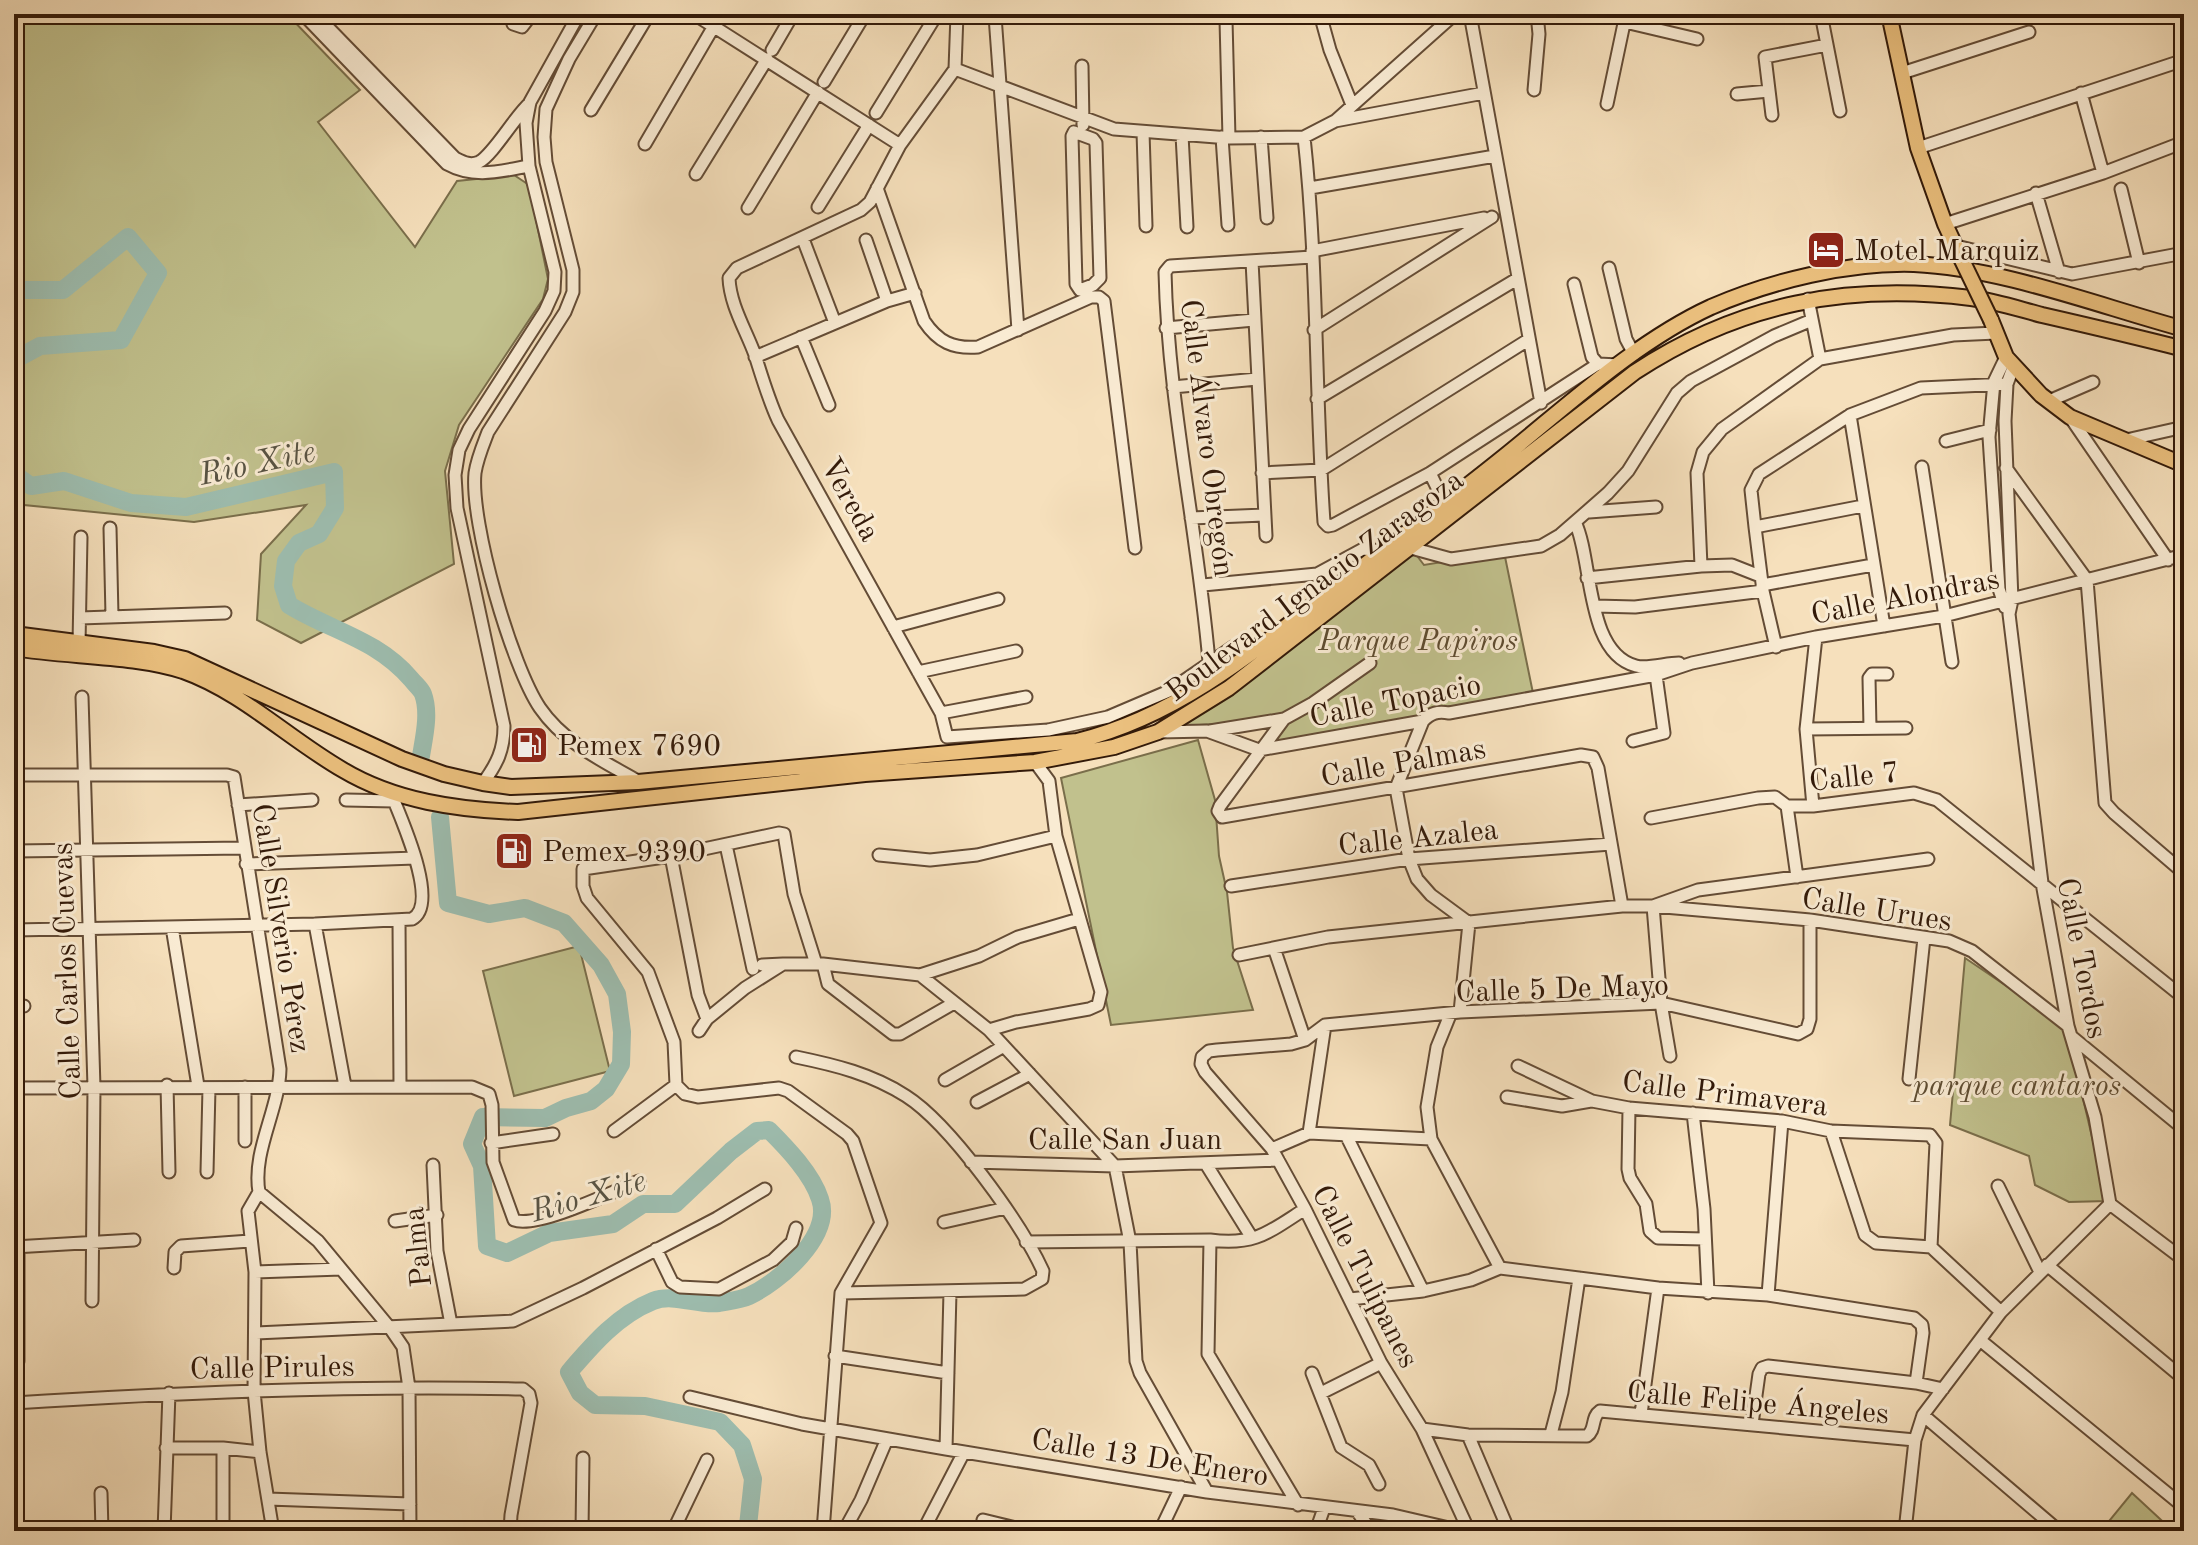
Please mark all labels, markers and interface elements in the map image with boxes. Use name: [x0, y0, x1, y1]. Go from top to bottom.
hotel icon: Motel Marquiz: [1805, 229, 1847, 271]
place label: Motel Marquiz: [1854, 237, 2039, 267]
street label: Calle Álvaro Obregón: [1174, 297, 1243, 579]
water label: Rio Xite: [195, 437, 319, 493]
street label: Vereda: [814, 453, 884, 547]
street label: Boulevard Ignacio Zaragoza: [1161, 465, 1470, 708]
street label: Calle Alondras: [1809, 565, 2002, 631]
park label: Parque Papiros: [1317, 627, 1518, 657]
street label: Calle Topacio: [1307, 671, 1484, 733]
fuel station icon: Pemex 7690: [508, 724, 550, 766]
place label: Pemex 7690: [557, 732, 721, 762]
street label: Calle Palmas: [1319, 735, 1488, 793]
street label: Calle 7: [1808, 758, 1901, 798]
street label: Calle Silverio Pérez: [245, 802, 315, 1055]
street label: Calle Azalea: [1337, 816, 1500, 862]
fuel station icon: Pemex 9390: [493, 830, 535, 872]
place label: Pemex 9390: [542, 838, 706, 868]
street label: Calle Carlos Cuevas: [49, 842, 87, 1100]
street label: Calle Tordos: [2051, 875, 2111, 1041]
street label: Calle Urues: [1799, 884, 1954, 938]
street label: Calle 5 De Mayo: [1455, 971, 1669, 1009]
street label: Calle Primavera: [1620, 1067, 1830, 1123]
park label: parque cantaros: [1910, 1072, 2121, 1102]
street label: Calle San Juan: [1028, 1126, 1222, 1156]
water label: Rio Xite: [527, 1166, 650, 1230]
street label: Calle Tulipanes: [1305, 1181, 1423, 1373]
street label: Palma: [400, 1205, 438, 1288]
street label: Calle Pirules: [189, 1353, 355, 1385]
street label: Calle Felipe Ángeles: [1625, 1373, 1891, 1430]
street label: Calle 13 De Enero: [1029, 1425, 1271, 1493]

